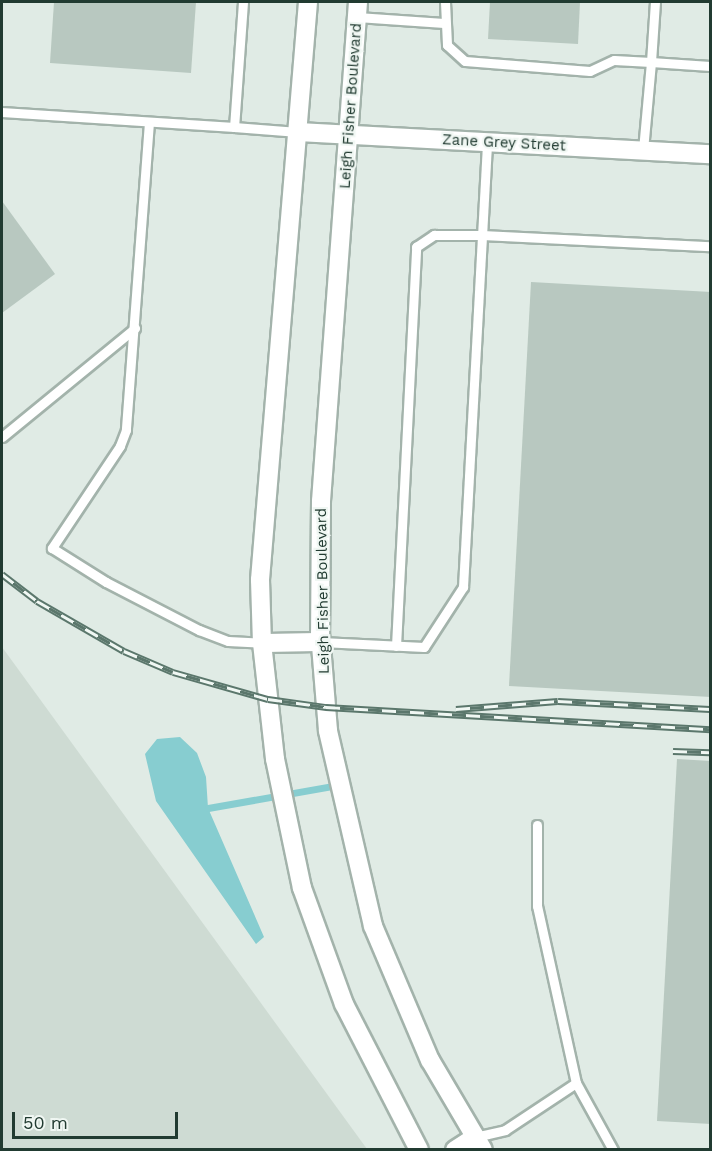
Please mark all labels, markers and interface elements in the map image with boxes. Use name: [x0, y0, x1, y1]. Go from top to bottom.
street label: Leigh Fisher Boulevard: [336, 22, 366, 190]
street label: Zane Grey Street: [442, 131, 566, 155]
street label: Leigh Fisher Boulevard: [313, 508, 333, 674]
scale bar: [15, 1100, 182, 1138]
text: 50 m: [23, 1112, 68, 1133]

